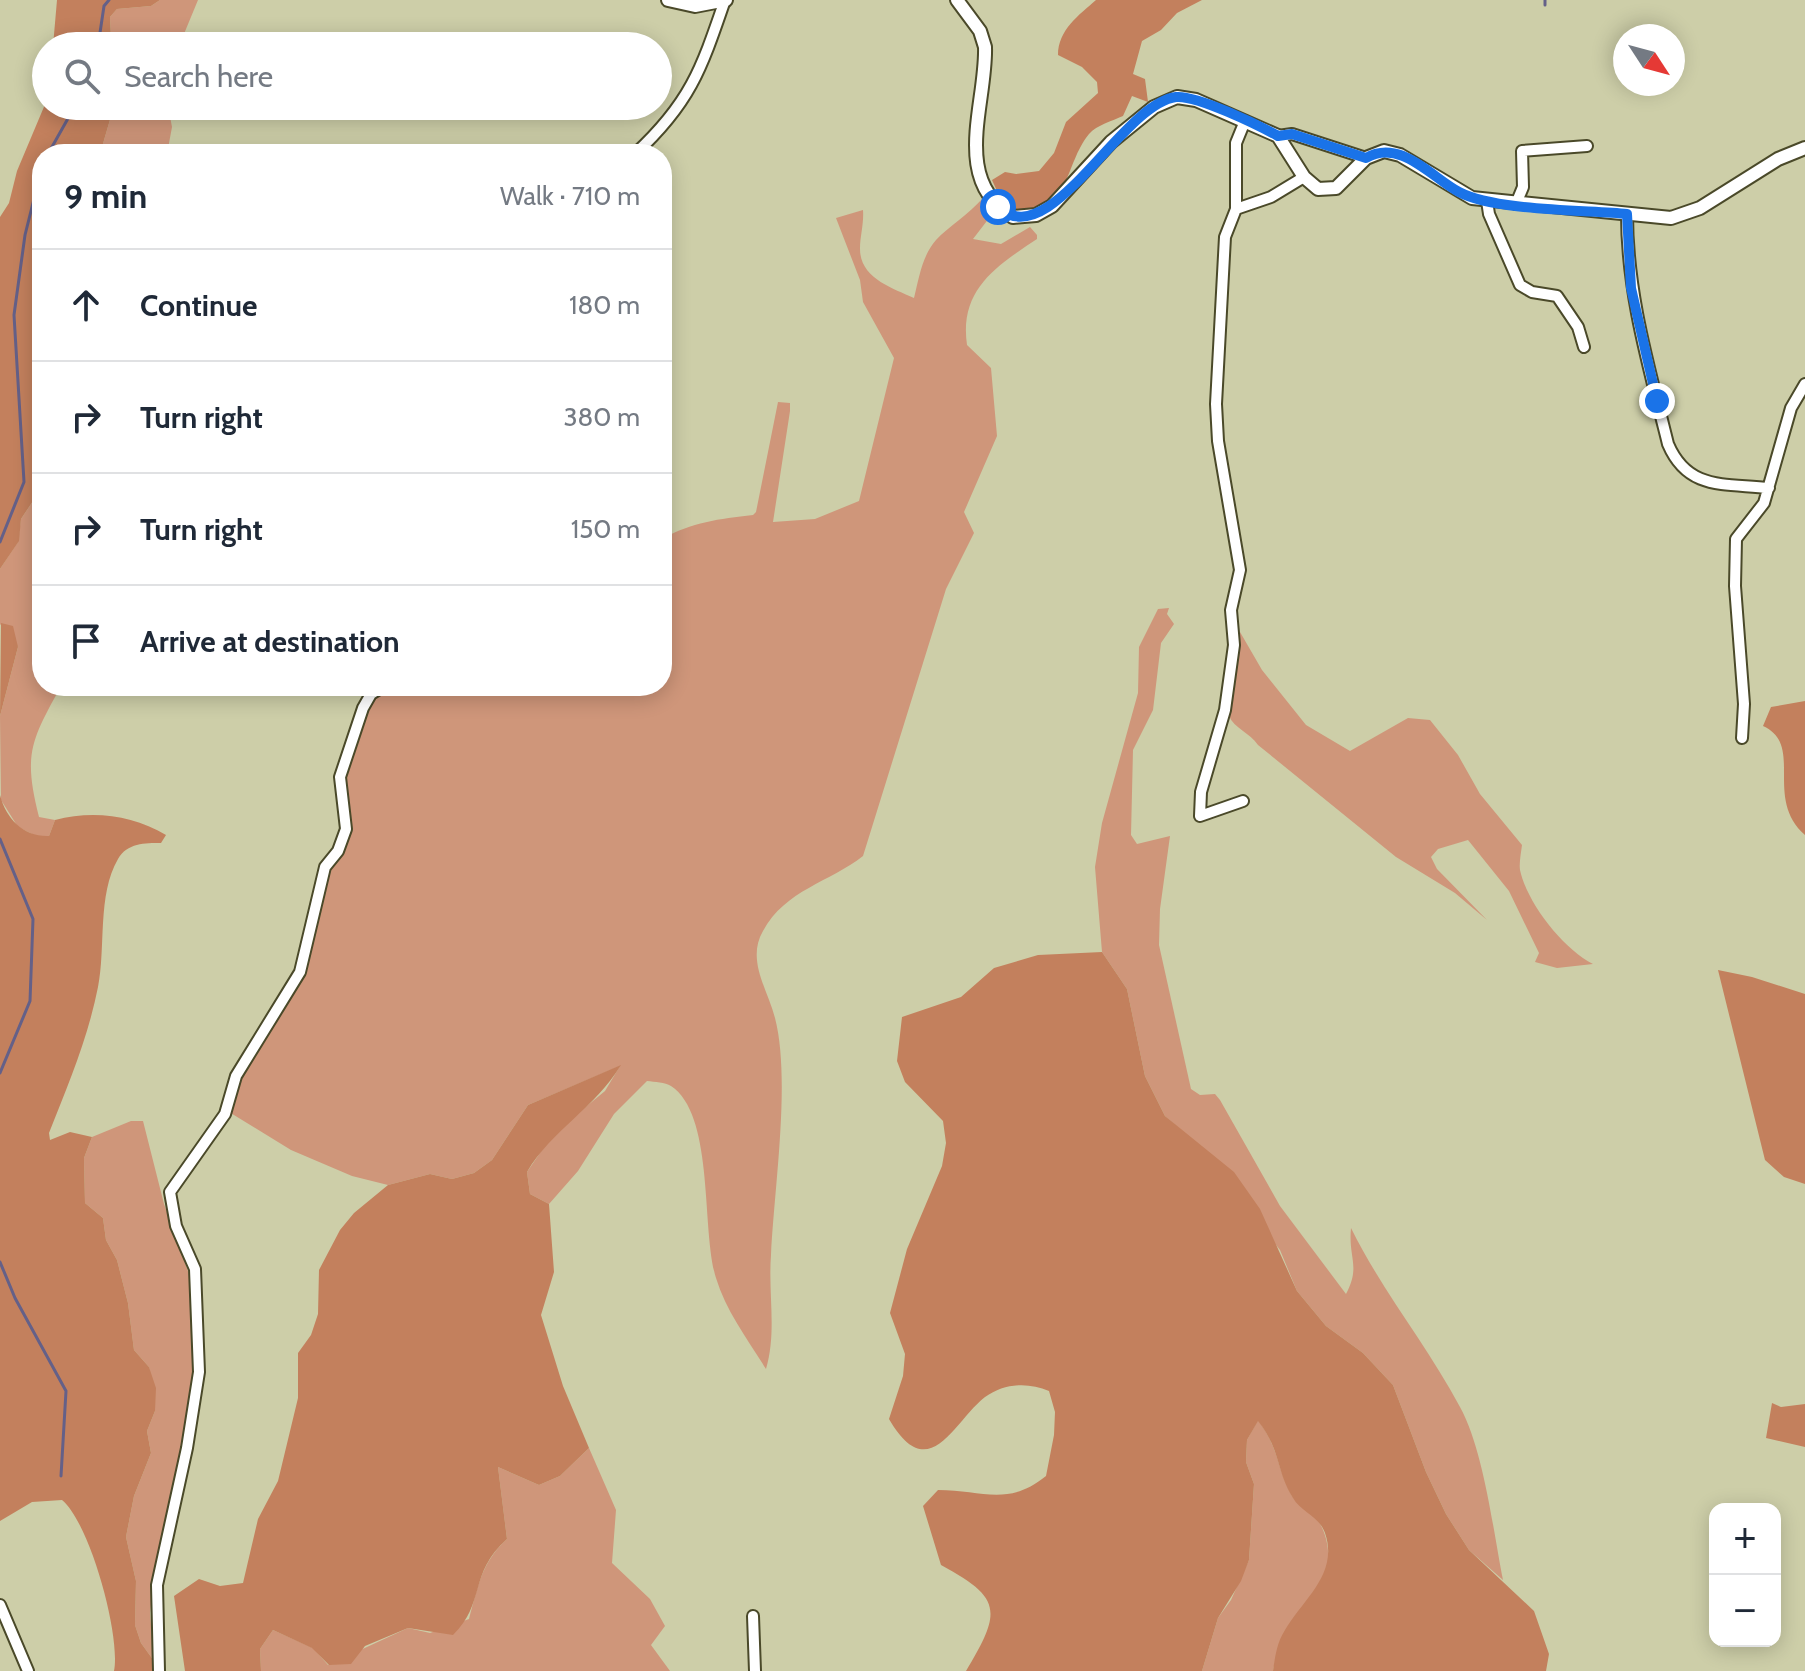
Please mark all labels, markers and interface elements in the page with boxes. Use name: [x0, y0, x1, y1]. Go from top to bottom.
north arrow: [1613, 24, 1685, 96]
search box: [32, 32, 672, 120]
icon: search: [60, 54, 104, 98]
text: Search here: [124, 58, 273, 95]
text: 9 min: [64, 175, 147, 217]
text: Walk · 710 m: [500, 180, 640, 212]
route start: [980, 189, 1016, 225]
icon: ahead: [64, 283, 108, 327]
text: Continue: [140, 287, 257, 324]
text: 180 m: [569, 289, 640, 321]
route end: [1639, 383, 1675, 419]
icon: right: [64, 395, 108, 439]
text: Turn right: [140, 399, 263, 436]
text: 380 m: [563, 401, 640, 433]
icon: right: [64, 507, 108, 551]
text: Turn right: [140, 511, 263, 548]
text: 150 m: [571, 513, 640, 545]
icon: arrive: [64, 619, 108, 663]
text: Arrive at destination: [140, 623, 400, 660]
map controls: [1709, 1503, 1781, 1647]
button: +: [1709, 1503, 1781, 1575]
button: −: [1709, 1575, 1781, 1647]

